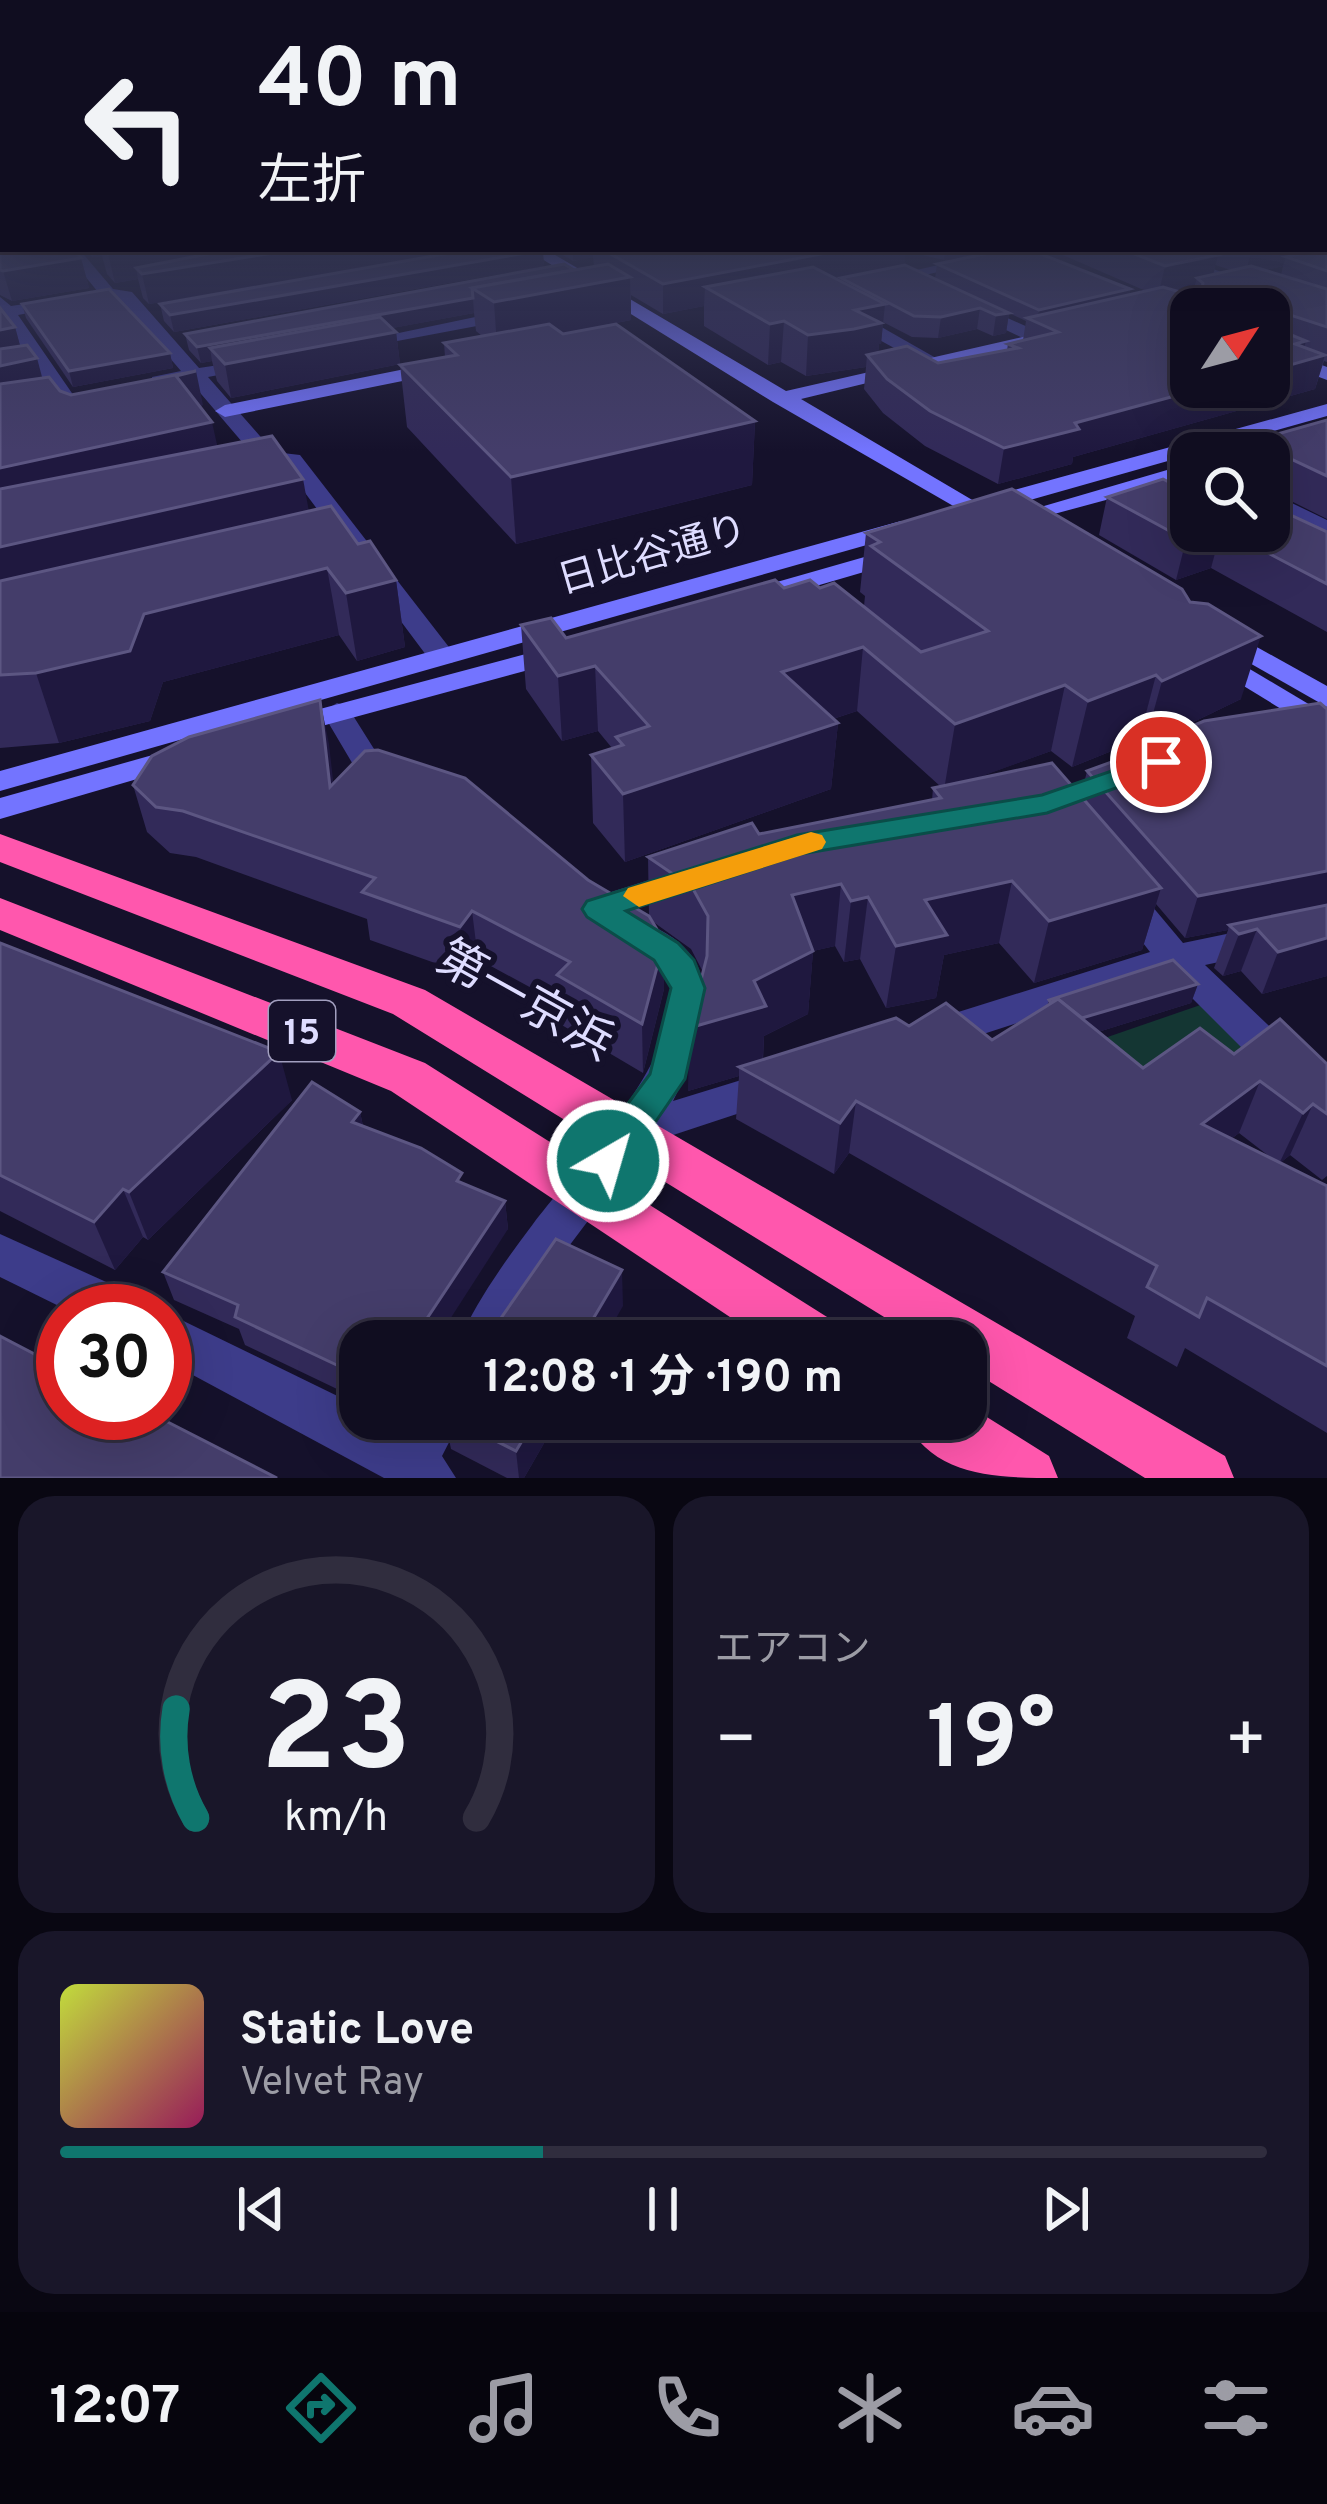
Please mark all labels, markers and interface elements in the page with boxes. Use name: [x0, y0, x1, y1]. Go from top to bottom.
text: 40 m: [258, 31, 462, 137]
icon: left: [60, 48, 216, 204]
text: 左折: [258, 150, 366, 219]
north arrow: [1170, 288, 1290, 408]
map controls: [1170, 288, 1290, 552]
button: search: [1170, 432, 1290, 552]
street label: 日比谷通り: [553, 507, 754, 608]
pin: [1110, 711, 1212, 813]
icon: arrive: [1128, 729, 1194, 795]
street label: 第一京浜: [425, 931, 622, 1076]
road number: 15: [269, 1001, 335, 1061]
position arrow: [545, 1098, 671, 1224]
speed limit sign: 30: [36, 1284, 192, 1440]
text: 12:08 · 1 分 · 190 m: [483, 1351, 843, 1408]
text: エアコン: [715, 1627, 871, 1676]
text: 23: [261, 1657, 412, 1815]
text: 19°: [926, 1687, 1055, 1800]
text: −: [715, 1702, 757, 1785]
text: +: [1224, 1702, 1267, 1785]
text: km/h: [284, 1791, 388, 1845]
text: Static Love: [240, 2003, 474, 2060]
text: Velvet Ray: [240, 2060, 424, 2109]
icon: previous: [228, 2176, 294, 2242]
icon: pause: [630, 2176, 696, 2242]
icon: next: [1033, 2176, 1099, 2242]
icon: directions: [279, 2366, 363, 2450]
icon: music: [462, 2366, 546, 2450]
icon: phone: [645, 2366, 729, 2450]
icon: climate: [828, 2366, 912, 2450]
icon: car: [1011, 2366, 1095, 2450]
icon: filters: [1194, 2366, 1278, 2450]
text: 12:07: [49, 2374, 181, 2443]

